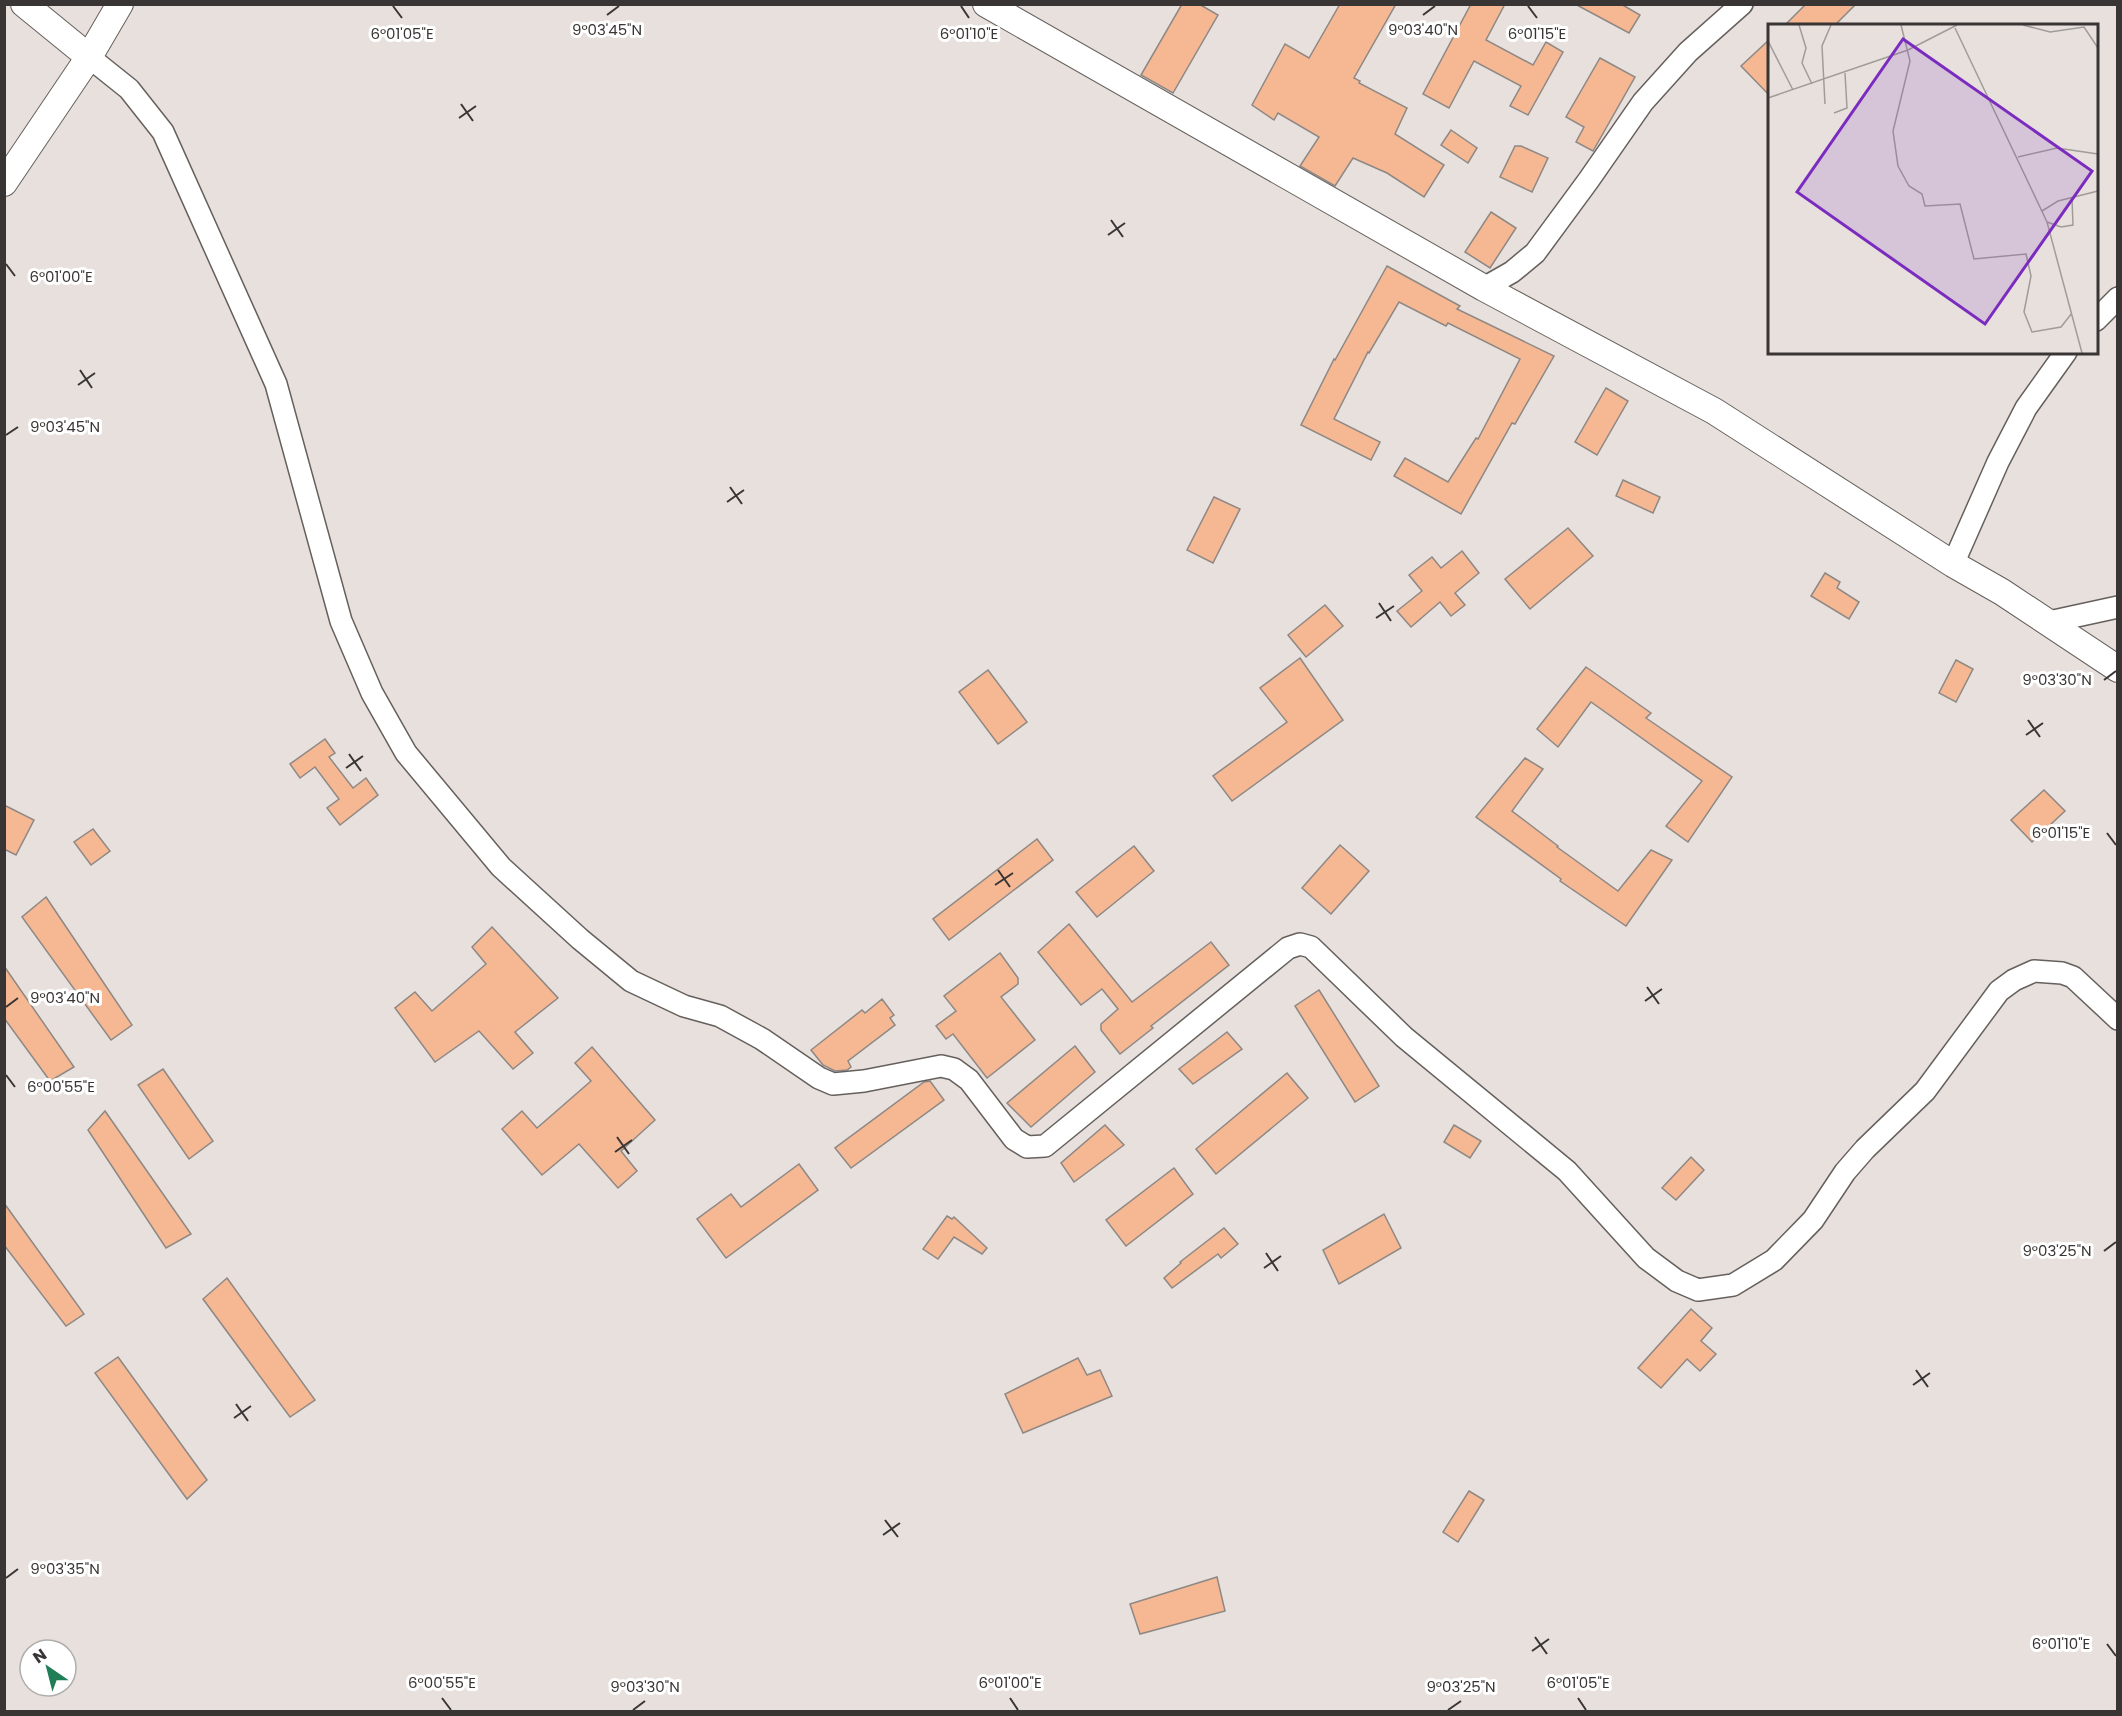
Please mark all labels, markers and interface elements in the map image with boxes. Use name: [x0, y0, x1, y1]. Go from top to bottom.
text: 9°03'45"N: [572, 19, 642, 40]
text: 9°03'40"N: [1388, 19, 1458, 40]
text: 6°01'05"E: [370, 23, 434, 44]
text: 6°01'10"E: [940, 23, 998, 44]
text: 6°01'15"E: [1508, 23, 1566, 44]
inset map: [1768, 24, 2098, 354]
text: 6°01'00"E: [29, 266, 93, 287]
text: 9°03'45"N: [30, 416, 100, 437]
text: 9°03'30"N: [2022, 669, 2092, 690]
text: 6°01'15"E: [2032, 822, 2090, 843]
text: 9°03'40"N: [30, 987, 100, 1008]
text: 6°00'55"E: [27, 1076, 95, 1097]
text: 9°03'25"N: [2022, 1240, 2092, 1261]
text: 9°03'35"N: [30, 1558, 100, 1579]
text: 6°01'10"E: [2032, 1633, 2090, 1654]
north arrow: [18, 1638, 78, 1698]
text: N: [28, 1643, 51, 1669]
text: 6°00'55"E: [408, 1672, 476, 1693]
text: 6°01'00"E: [978, 1672, 1042, 1693]
text: 6°01'05"E: [1546, 1672, 1610, 1693]
text: 9°03'30"N: [610, 1676, 680, 1697]
text: 9°03'25"N: [1426, 1676, 1496, 1697]

